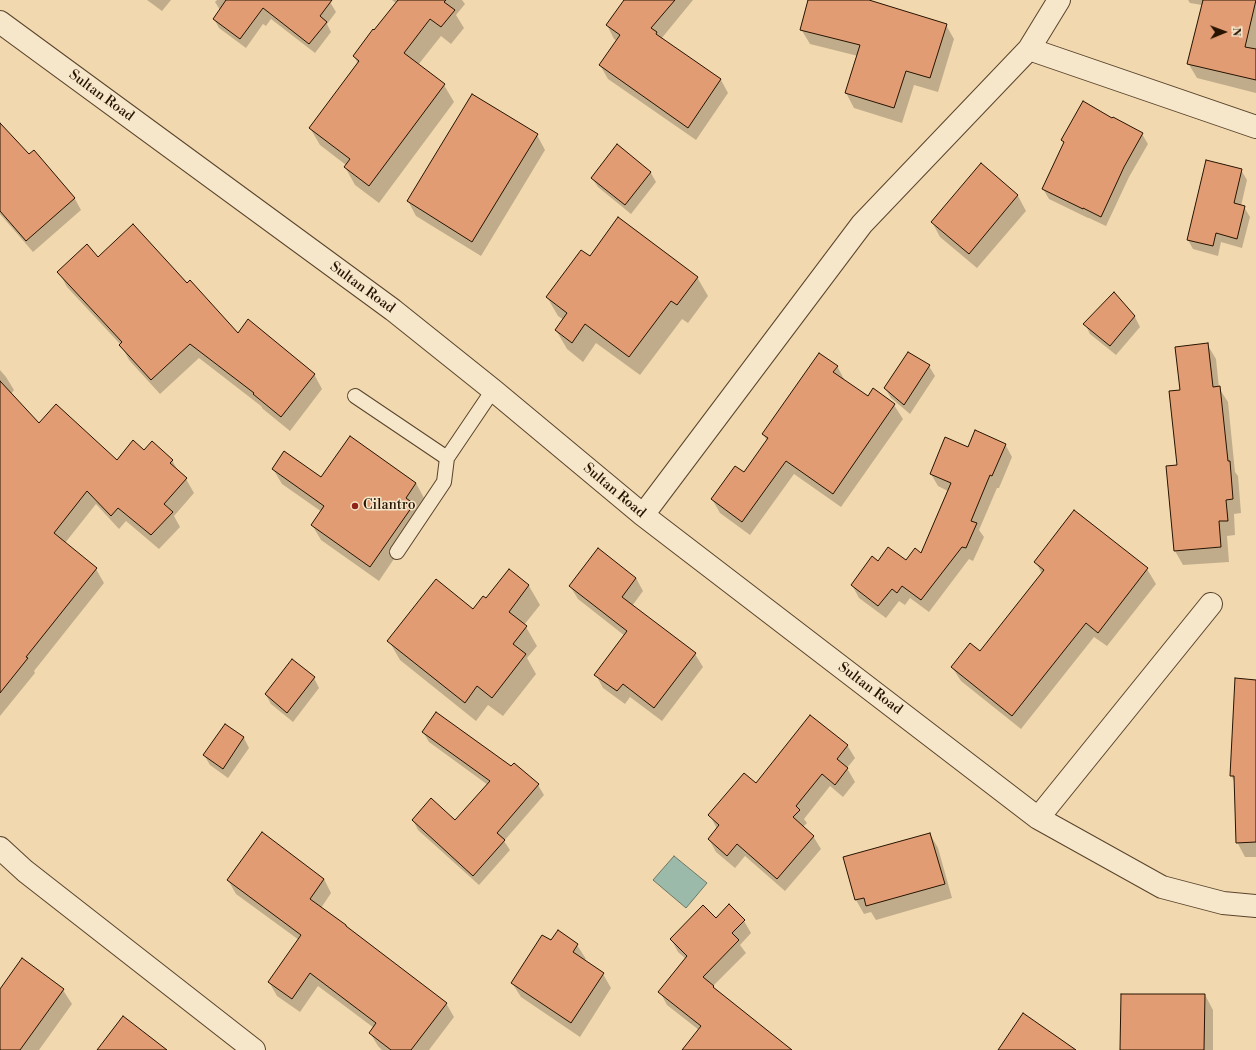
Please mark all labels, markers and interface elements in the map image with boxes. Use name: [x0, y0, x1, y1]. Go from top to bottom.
north arrow: [1204, 12, 1244, 52]
text: N: [1229, 27, 1243, 36]
street label: Sultan Road: [65, 67, 137, 125]
street label: Sultan Road: [326, 259, 398, 317]
street label: Sultan Road: [579, 460, 649, 522]
place label: Cilantro: [363, 498, 416, 514]
marker: Cilantro: [350, 501, 360, 511]
street label: Sultan Road: [835, 659, 905, 719]

